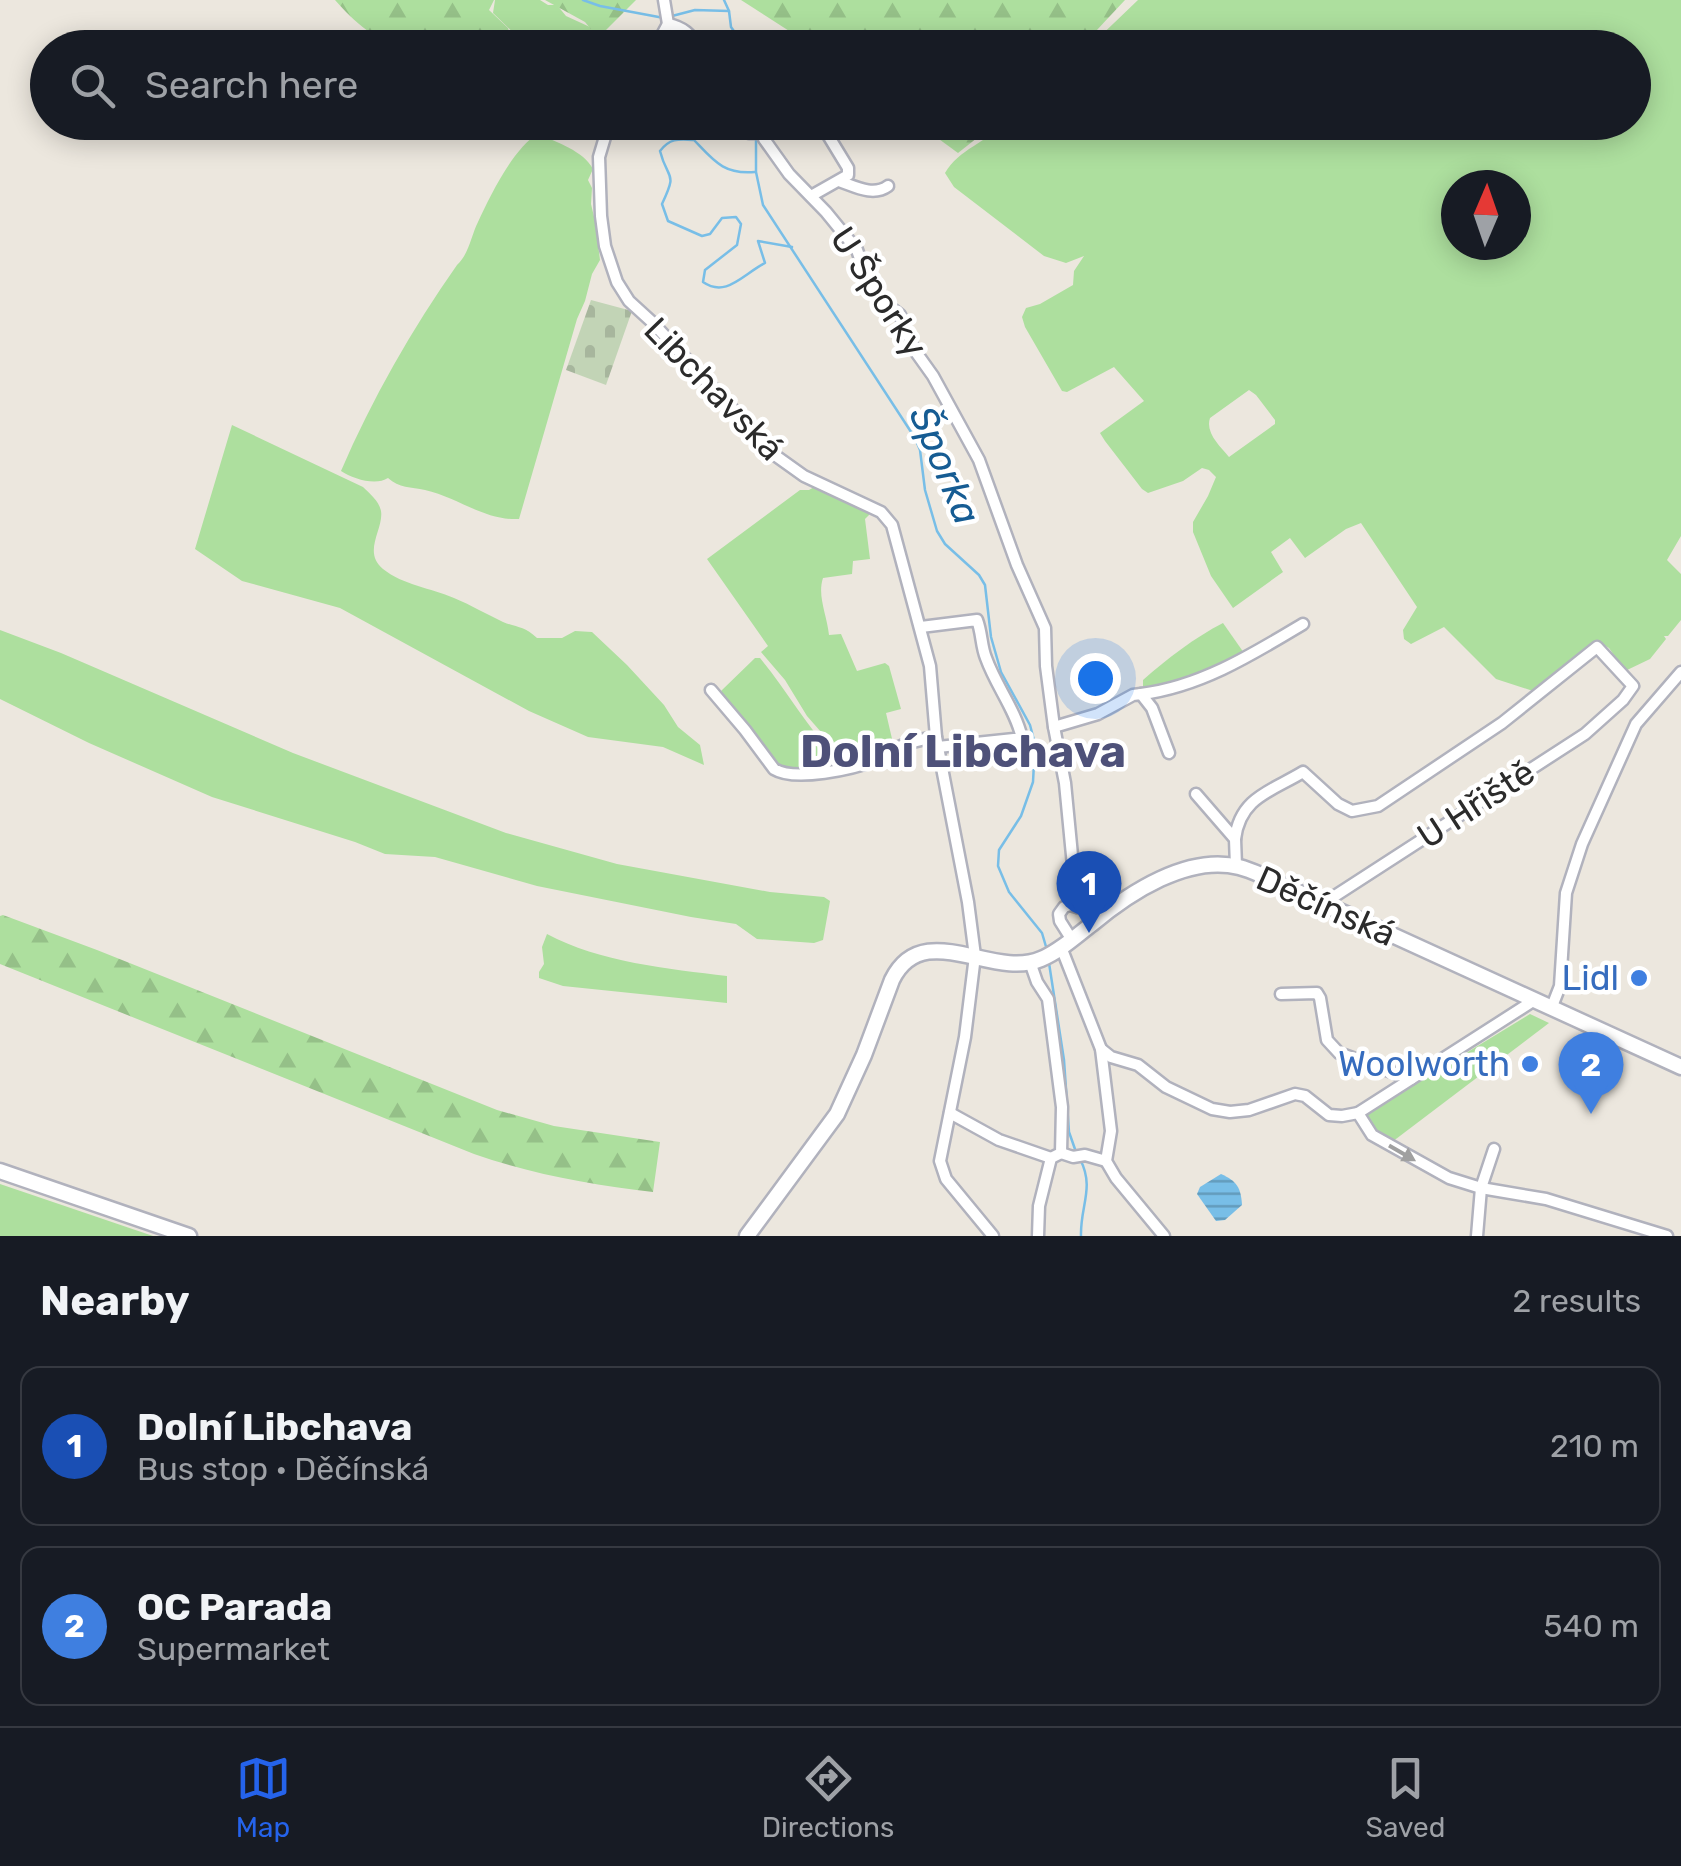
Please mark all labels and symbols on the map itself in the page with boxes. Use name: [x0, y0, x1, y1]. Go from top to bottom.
north arrow: [1441, 170, 1531, 260]
street label: U Šporky: [821, 219, 937, 365]
street label: Libchavská: [636, 309, 792, 469]
water label: Šporka: [900, 399, 990, 531]
your location: [1070, 653, 1121, 704]
district label: Dolní Libchava: [800, 725, 1126, 778]
street label: U Hřiště: [1410, 751, 1542, 857]
pin: 1: [1056, 850, 1122, 933]
street label: Děčínská: [1250, 857, 1402, 955]
place label: Lidl: [1561, 957, 1619, 999]
marker: Lidl: [1628, 967, 1650, 989]
pin: 2: [1558, 1032, 1624, 1114]
place label: Woolworth: [1338, 1043, 1510, 1085]
marker: Woolworth: [1519, 1053, 1541, 1075]
one-way arrow: [1387, 1144, 1416, 1161]

